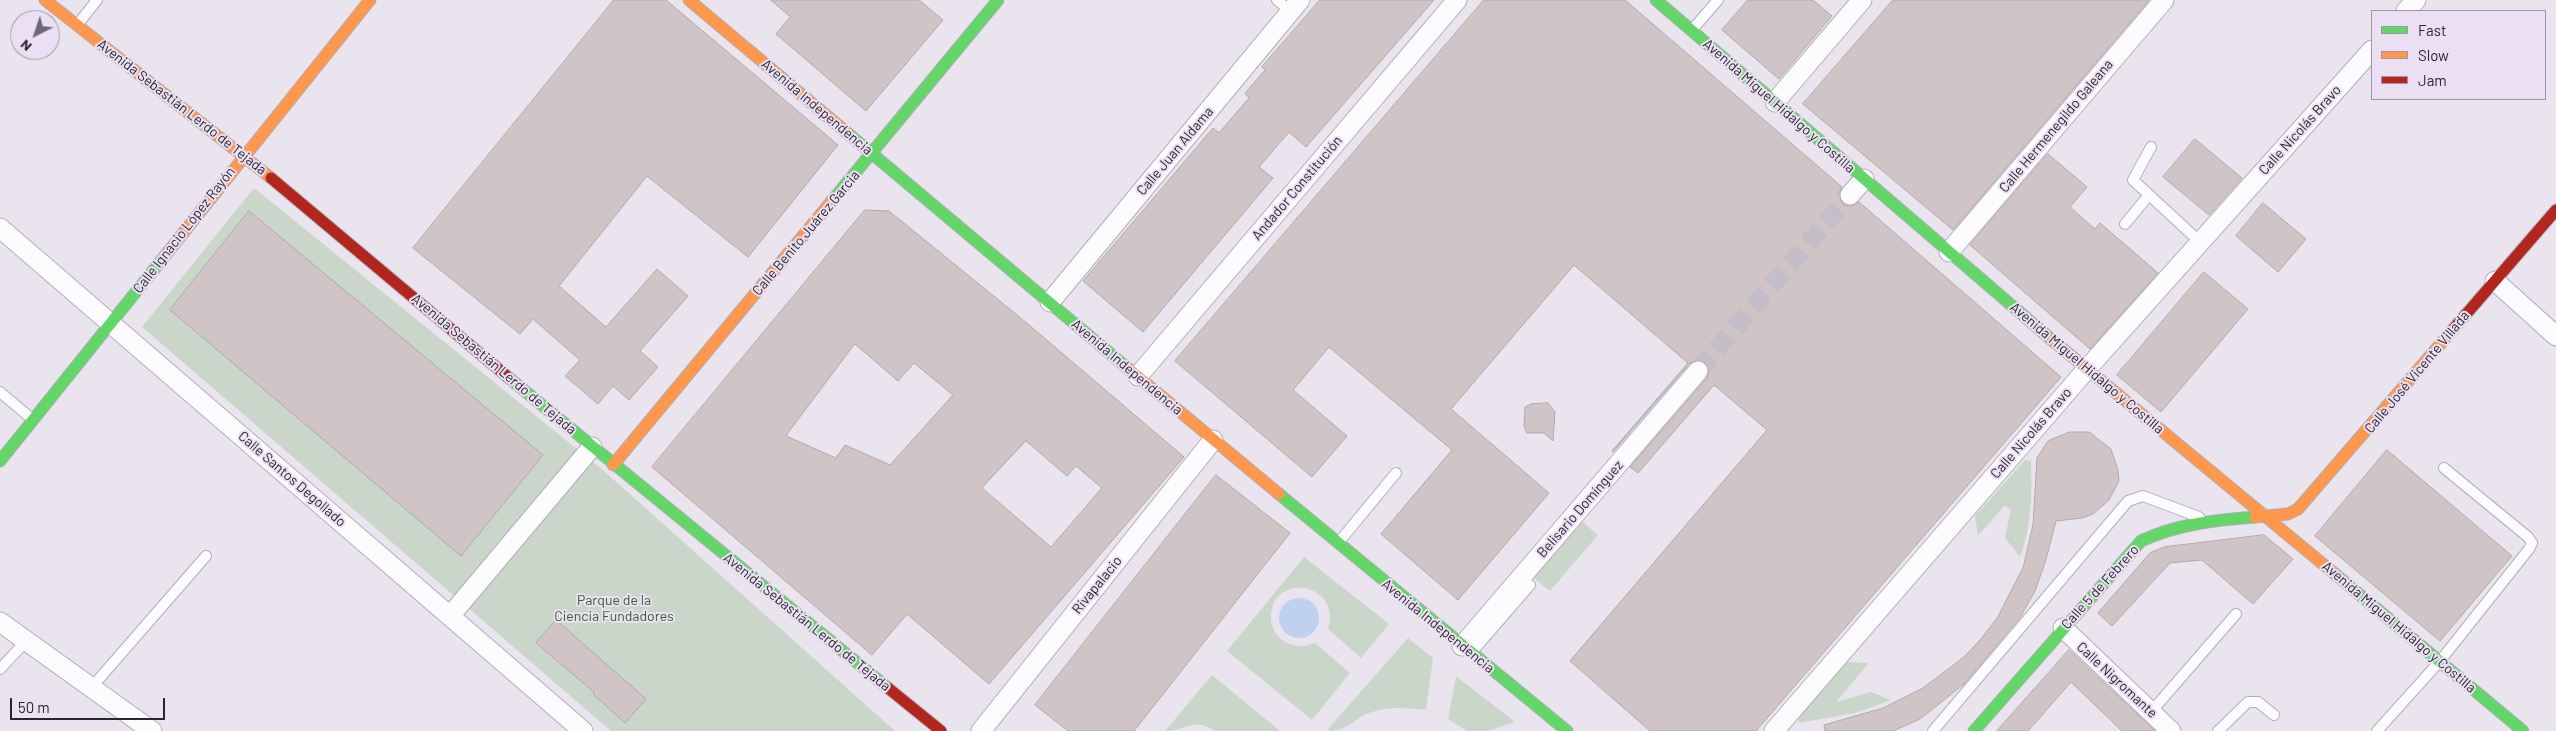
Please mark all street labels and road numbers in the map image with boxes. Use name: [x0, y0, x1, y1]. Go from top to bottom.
street label: Avenida Miguel Hidalgo y Costilla: [1700, 35, 1858, 177]
street label: Avenida Sebastián Lerdo de Tejada: [94, 36, 270, 178]
street label: Avenida Independencia: [758, 56, 876, 158]
street label: Calle Hermenegildo Galeana: [1995, 56, 2117, 196]
street label: Calle Nicolás Bravo: [2255, 82, 2345, 178]
street label: Calle Juan Aldama: [1133, 103, 1217, 199]
street label: Andador Constitución: [1248, 132, 1346, 244]
street label: Calle Ignacio López Rayón: [129, 163, 239, 297]
street label: Calle Benito Juárez Garcia: [749, 167, 863, 299]
street label: Avenida Sebastián Lerdo de Tejada: [408, 290, 580, 438]
street label: Avenida Miguel Hidalgo y Costilla: [2007, 299, 2167, 437]
street label: Calle José Vicente Villada: [2361, 307, 2473, 437]
street label: Avenida Independencia: [1068, 316, 1186, 418]
street label: Calle Nicolás Bravo: [1987, 384, 2075, 482]
street label: Calle Santos Degollado: [235, 428, 349, 530]
street label: Belisario Domínguez: [1533, 457, 1627, 561]
street label: Calle 5 de Febrero: [2058, 541, 2142, 633]
street label: Avenida Sebastián Lerdo de Tejada: [720, 549, 894, 695]
street label: Rivapalacio: [1069, 553, 1125, 617]
street label: Avenida Miguel Hidalgo y Costilla: [2319, 558, 2479, 696]
street label: Avenida Independencia: [1378, 575, 1498, 677]
street label: Calle Nigromante: [2073, 638, 2161, 722]

